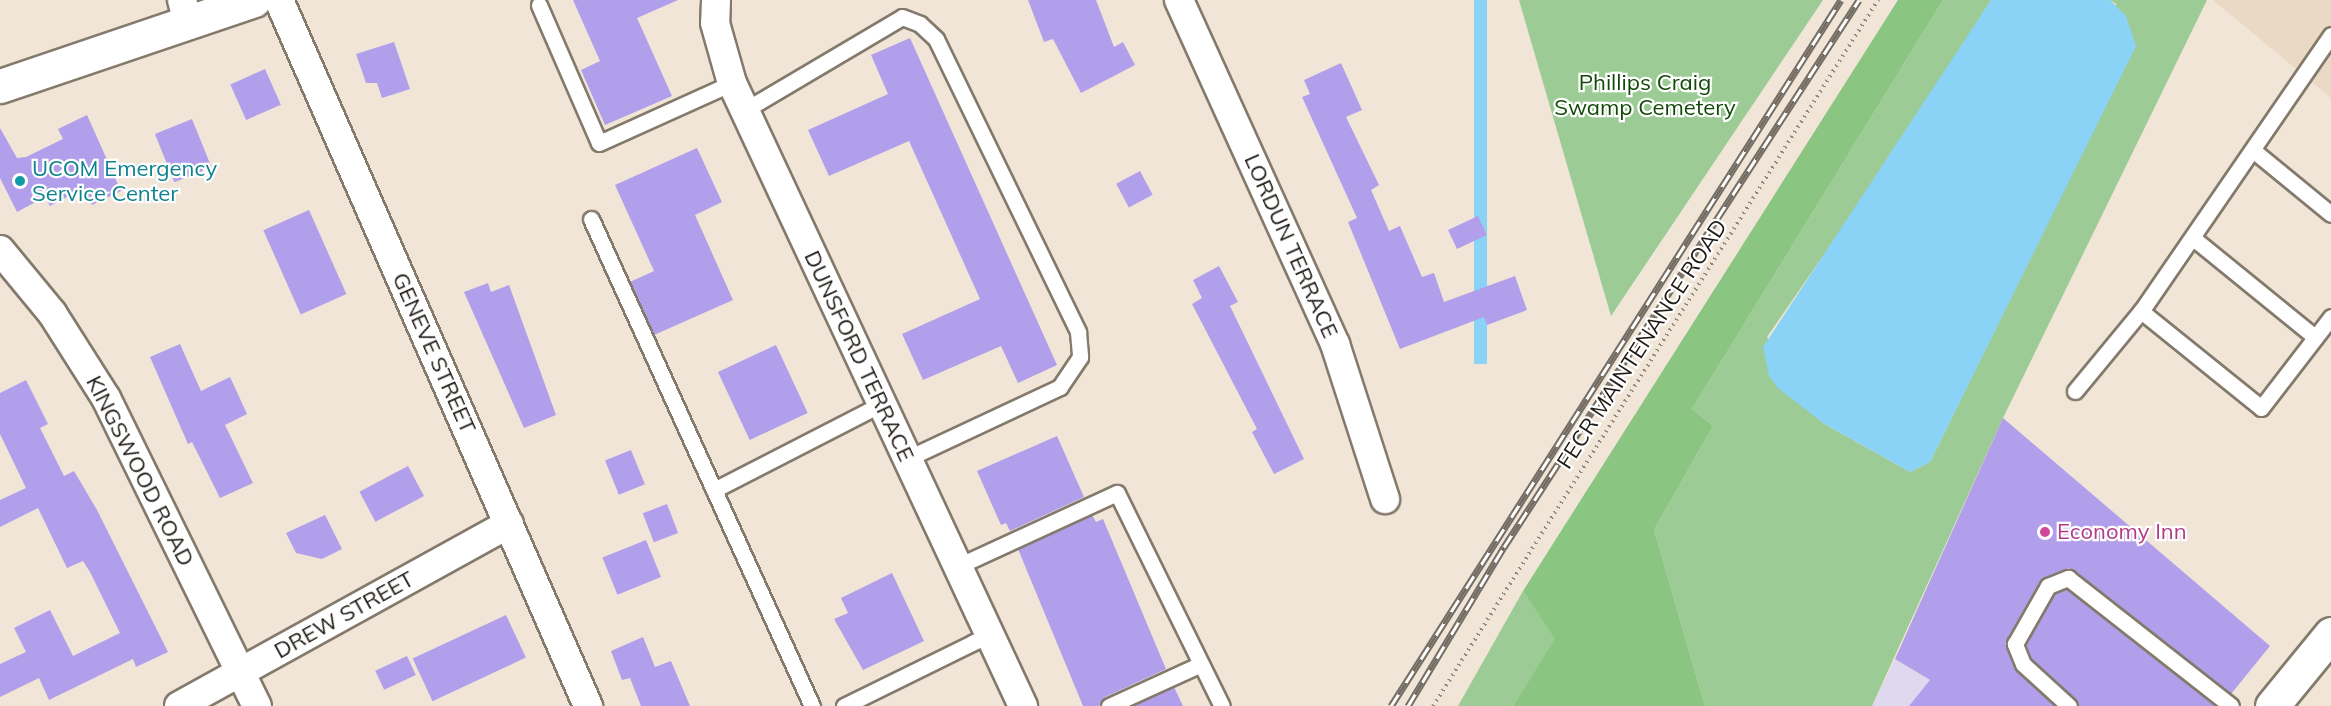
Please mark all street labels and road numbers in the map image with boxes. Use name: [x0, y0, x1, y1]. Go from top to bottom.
street label: LORDUN TERRACE: [1239, 150, 1343, 342]
street label: FECR MAINTENANCE ROAD: [1551, 214, 1733, 474]
street label: DUNSFORD TERRACE: [799, 247, 919, 465]
street label: GENEVE STREET: [387, 269, 481, 437]
street label: KINGSWOOD ROAD: [81, 371, 199, 571]
street label: DREW STREET: [270, 566, 418, 664]

